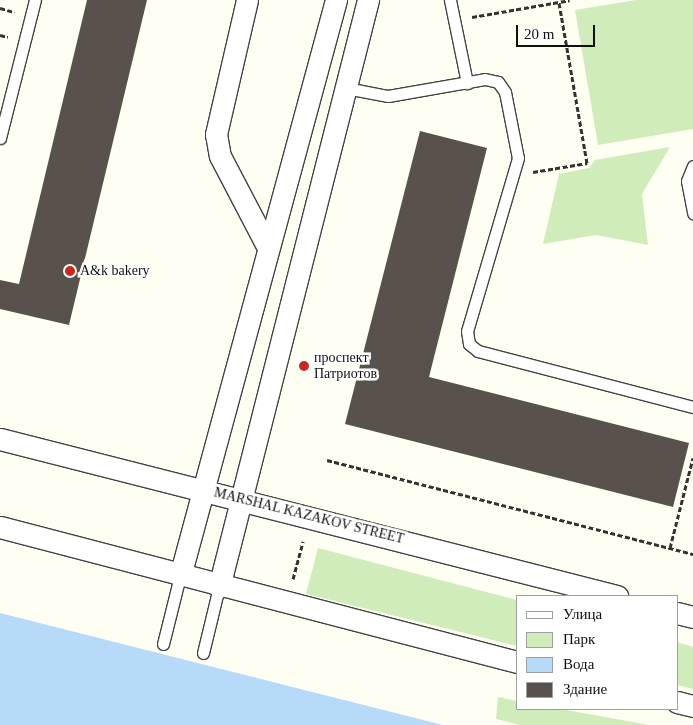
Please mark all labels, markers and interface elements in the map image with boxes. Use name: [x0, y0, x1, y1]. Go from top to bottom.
scale bar: [518, 15, 597, 47]
text: 20 m: [524, 26, 554, 42]
place label: A&k bakery: [80, 263, 150, 279]
marker: A&k bakery: [64, 265, 76, 277]
place label: проспект Патриотов: [314, 350, 377, 382]
marker: проспект Патриотов: [298, 360, 310, 372]
street label: MARSHAL KAZAKOV STREET: [212, 484, 406, 548]
legend: [516, 595, 678, 710]
text: Улица: [563, 606, 602, 622]
text: Парк: [563, 631, 595, 647]
text: Вода: [563, 656, 594, 672]
text: Здание: [563, 681, 607, 697]

